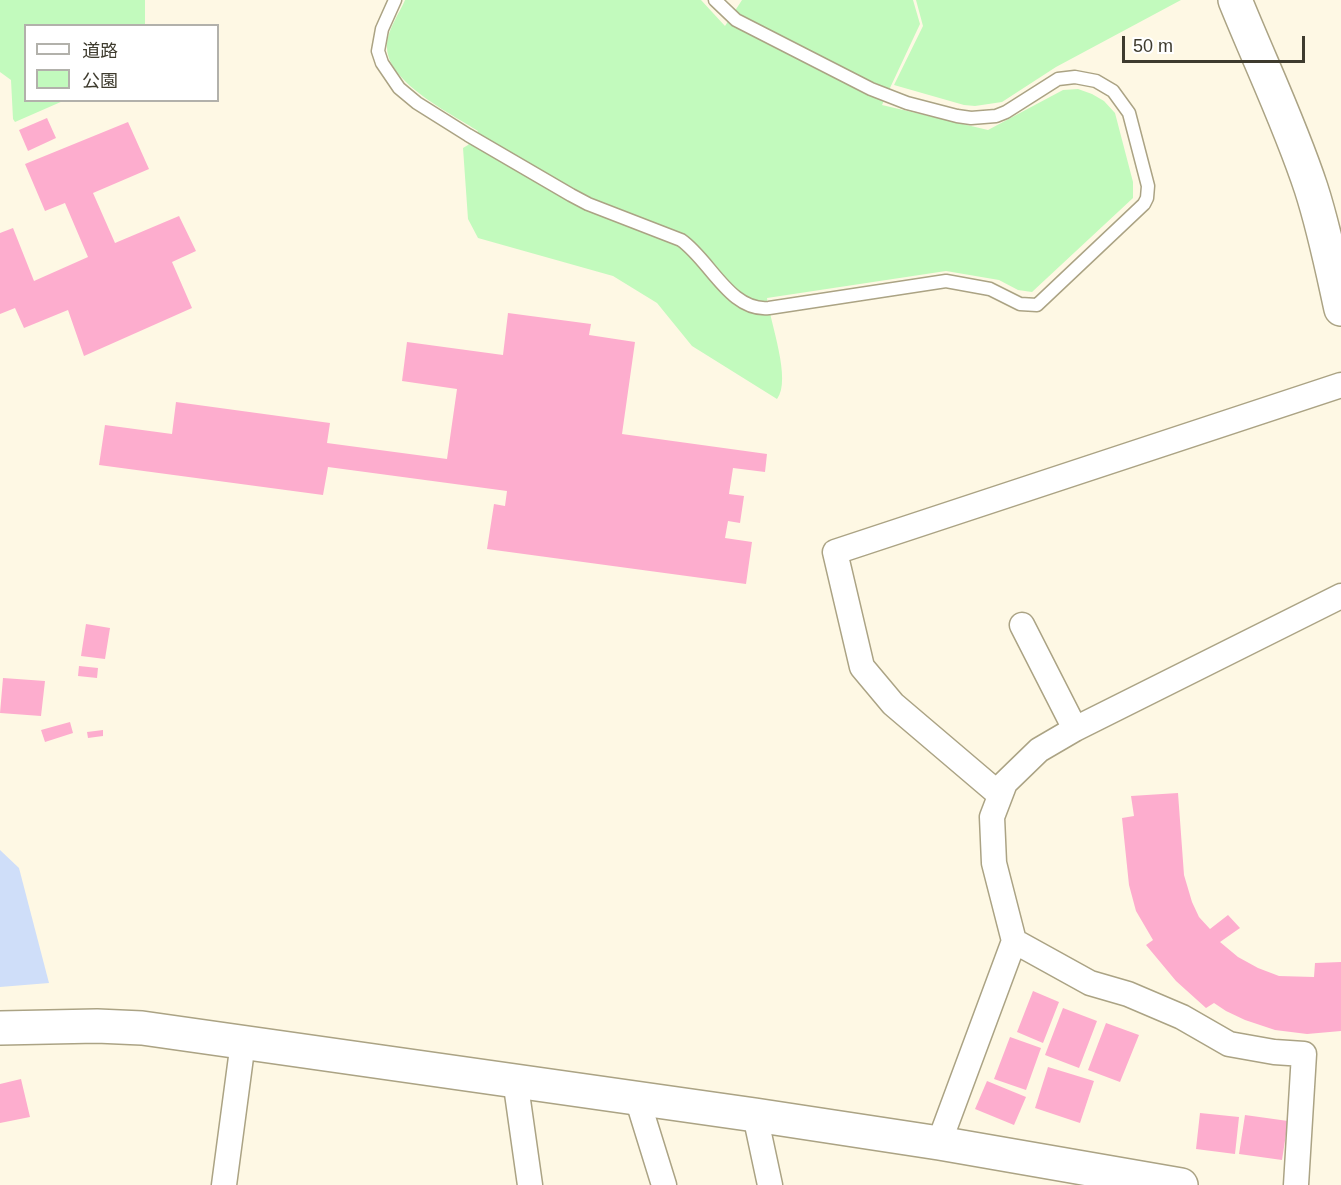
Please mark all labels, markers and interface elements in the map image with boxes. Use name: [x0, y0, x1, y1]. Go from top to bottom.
legend: [24, 24, 219, 102]
scale bar: [1125, 24, 1308, 62]
text: 50 m: [1133, 36, 1173, 56]
text: 道路: [82, 41, 118, 61]
text: 公園: [82, 71, 118, 91]

